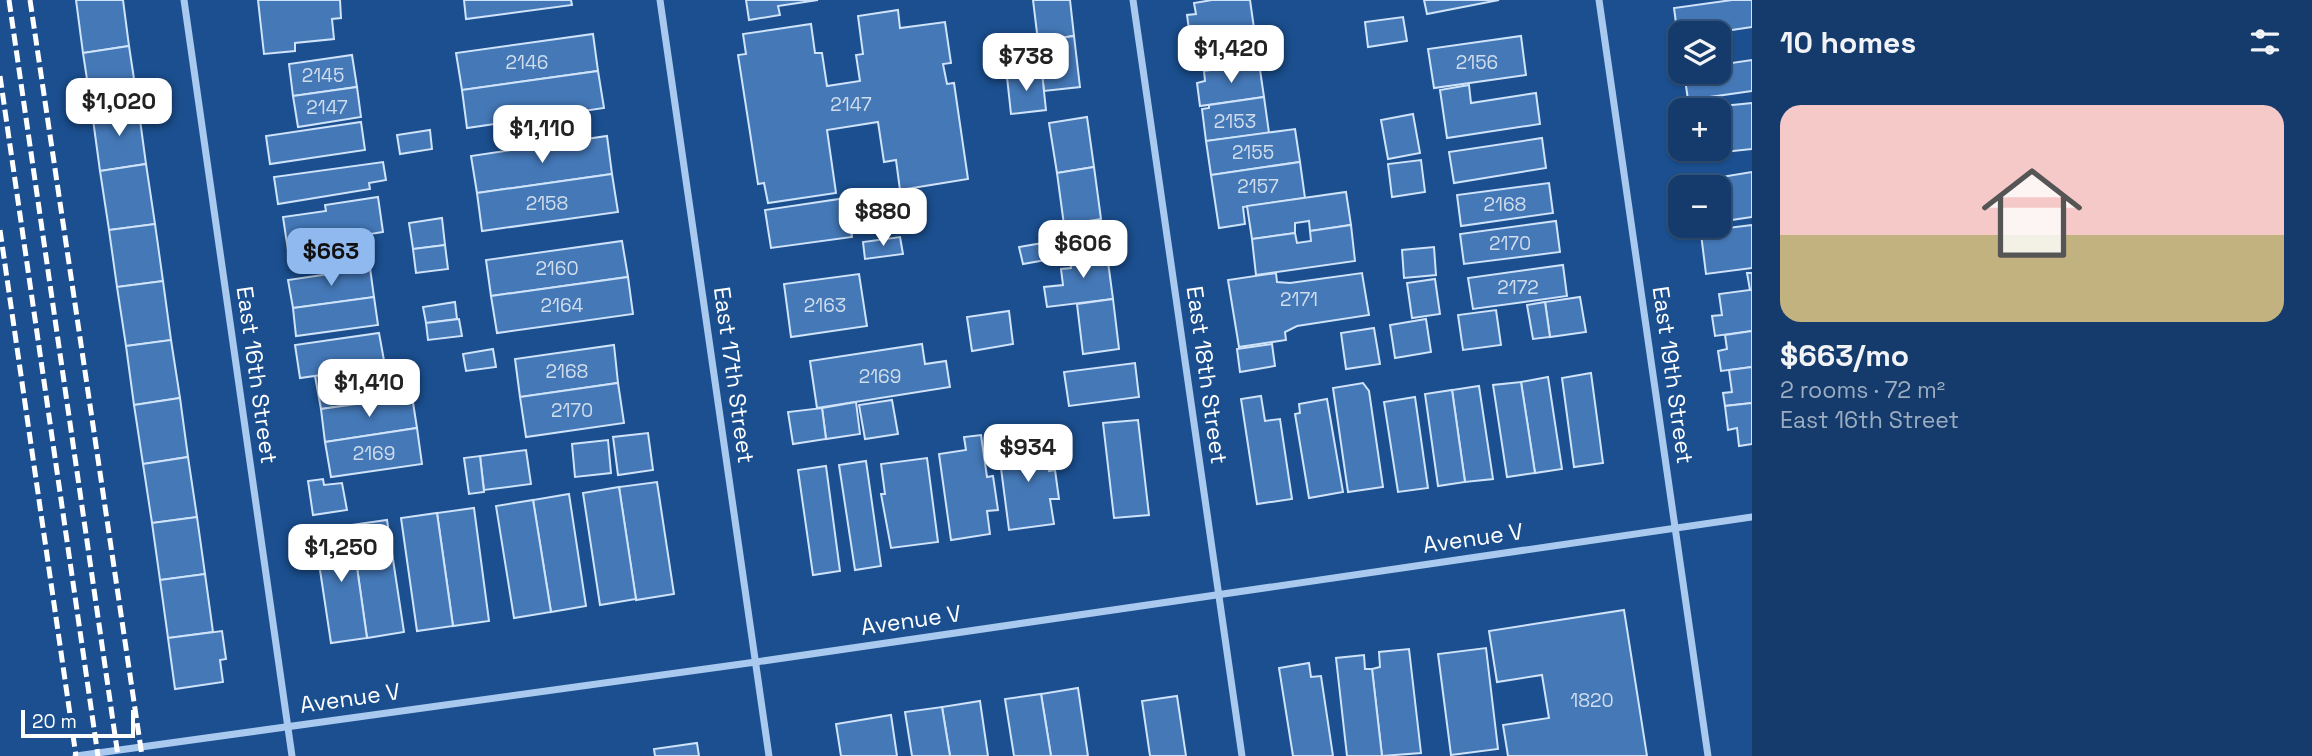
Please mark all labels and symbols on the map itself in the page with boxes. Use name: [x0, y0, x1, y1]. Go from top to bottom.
pin: $1,420: [1174, 25, 1288, 85]
pin: $738: [985, 34, 1067, 93]
house number: 2146: [506, 50, 548, 75]
house number: 2156: [1456, 50, 1498, 75]
house number: 2145: [302, 63, 344, 88]
pin: $1,020: [62, 78, 176, 138]
house number: 2147: [830, 92, 872, 117]
house number: 2147: [306, 95, 348, 120]
pin: $1,110: [485, 106, 599, 165]
house number: 2153: [1214, 109, 1256, 134]
house number: 2155: [1232, 140, 1274, 165]
house number: 2157: [1237, 174, 1279, 199]
pin: $880: [842, 188, 924, 248]
house number: 2158: [526, 191, 568, 216]
house number: 2168: [1484, 192, 1526, 217]
pin: $606: [1042, 220, 1124, 280]
pin: $663: [290, 229, 372, 288]
house number: 2170: [1489, 231, 1531, 256]
house number: 2160: [535, 256, 579, 281]
house number: 2172: [1497, 275, 1539, 300]
street label: East 16th Street: [230, 284, 284, 466]
street label: East 18th Street: [1180, 284, 1234, 466]
street label: East 19th Street: [1646, 284, 1700, 466]
street label: East 17th Street: [707, 285, 761, 465]
house number: 2171: [1280, 287, 1318, 312]
house number: 2164: [541, 293, 584, 318]
house number: 2163: [804, 293, 846, 318]
house number: 2168: [546, 359, 588, 384]
pin: $1,410: [312, 360, 426, 419]
house number: 2169: [859, 364, 901, 389]
house number: 2170: [551, 398, 593, 423]
pin: $934: [987, 424, 1069, 484]
house number: 2169: [353, 441, 395, 466]
street label: Avenue V: [1421, 516, 1525, 560]
pin: $1,250: [284, 524, 398, 584]
street label: Avenue V: [859, 598, 963, 642]
street label: Avenue V: [298, 676, 402, 720]
house number: 1820: [1570, 688, 1614, 713]
scale bar: [21, 707, 135, 739]

